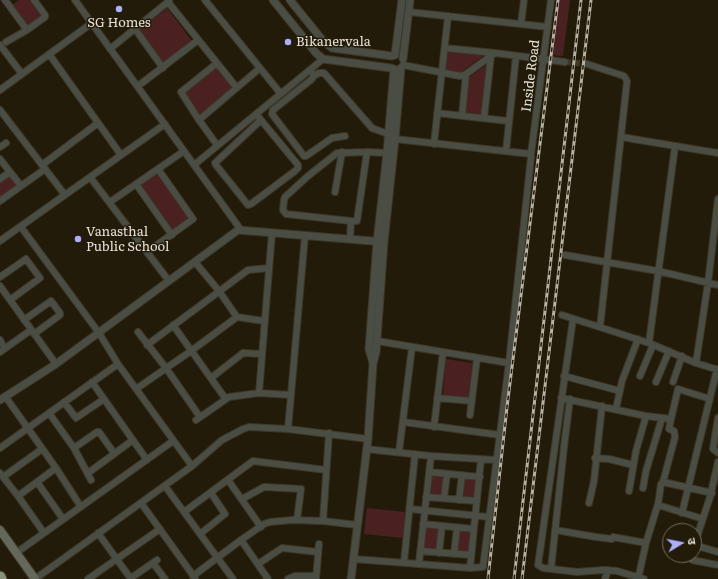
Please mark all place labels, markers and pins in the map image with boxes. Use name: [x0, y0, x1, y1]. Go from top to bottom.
marker: SG Homes: [114, 4, 124, 14]
place label: SG Homes: [87, 15, 151, 31]
place label: Bikanervala: [296, 34, 371, 50]
marker: Bikanervala: [283, 37, 293, 47]
place label: Vanasthal Public School: [86, 224, 169, 255]
marker: Vanasthal Public School: [73, 234, 83, 244]

